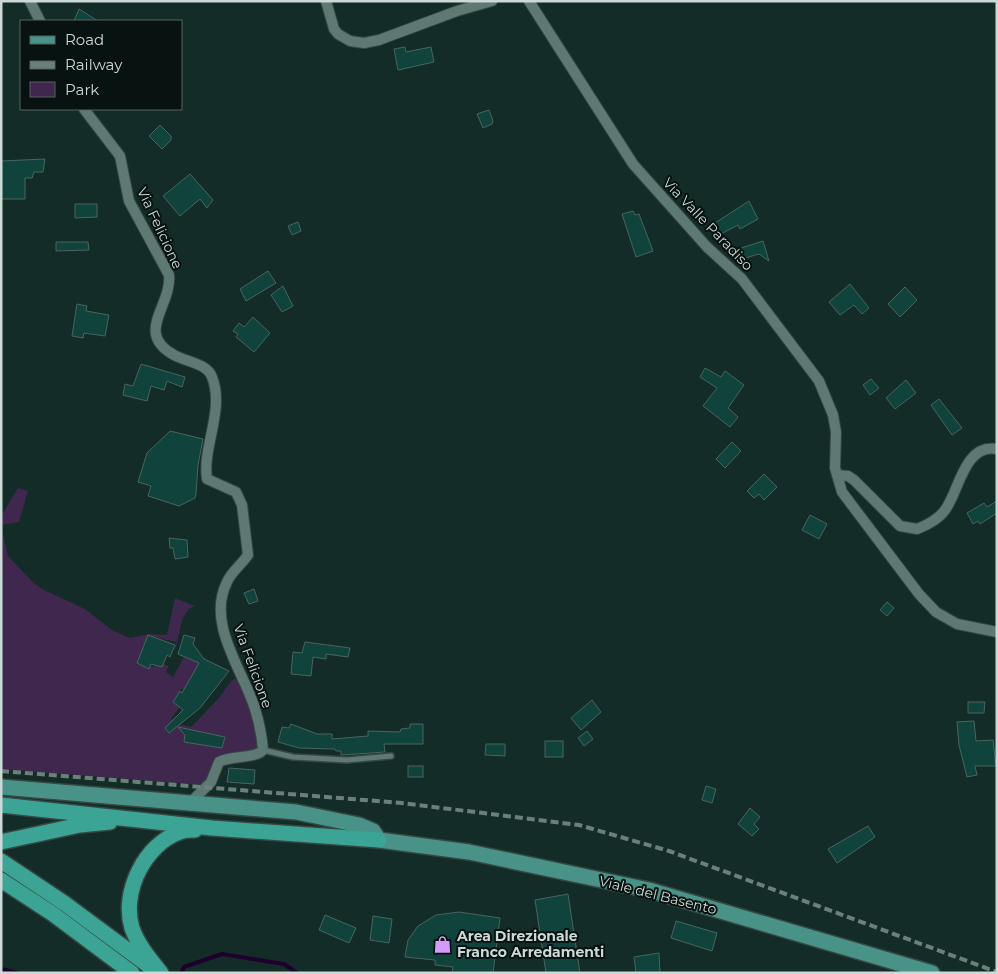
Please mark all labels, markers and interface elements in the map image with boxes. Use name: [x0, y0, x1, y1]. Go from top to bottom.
legend: [20, 20, 182, 110]
text: Road: [65, 30, 104, 49]
text: Railway: [65, 55, 123, 74]
text: Park: [65, 80, 99, 99]
street label: Via Valle Paradiso: [659, 174, 757, 274]
street label: Via Felicione: [133, 184, 187, 272]
street label: Via Felicione: [229, 622, 277, 710]
street label: Viale del Basento: [597, 872, 719, 918]
place label: Area Direzionale Franco Arredamenti: [456, 927, 604, 961]
shop icon: Area Direzionale Franco Arredamenti: [433, 934, 453, 954]

